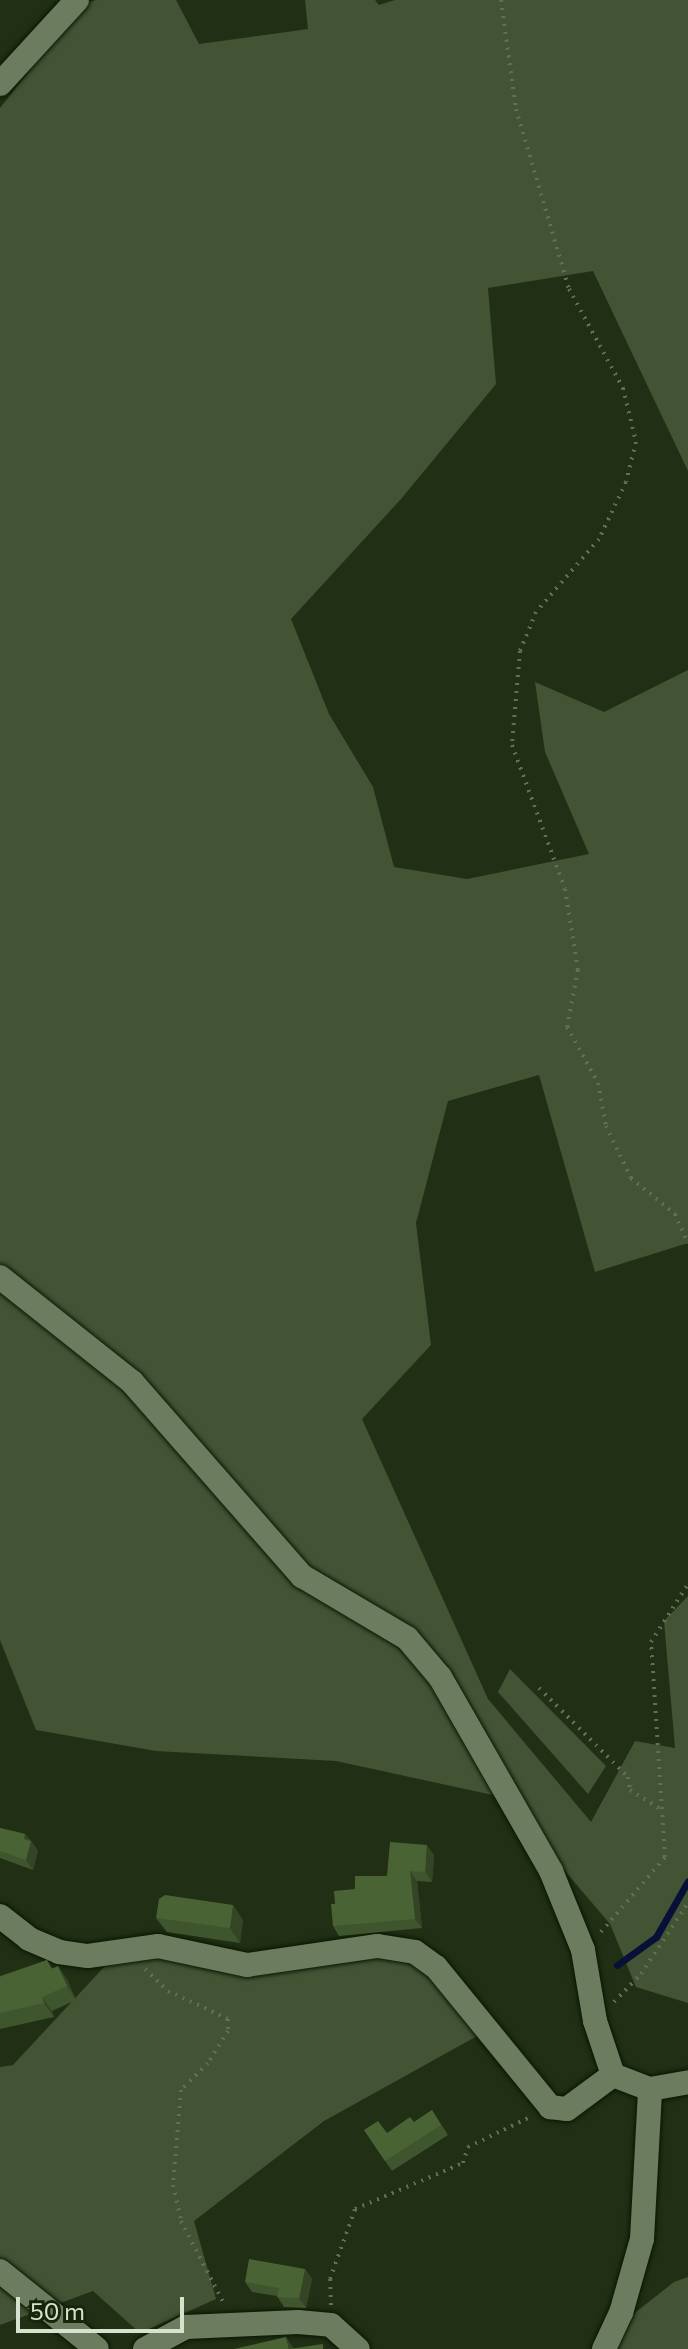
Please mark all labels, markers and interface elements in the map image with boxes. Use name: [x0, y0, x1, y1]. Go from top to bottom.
scale bar: [20, 2281, 188, 2331]
text: 50 m: [30, 2296, 85, 2325]

